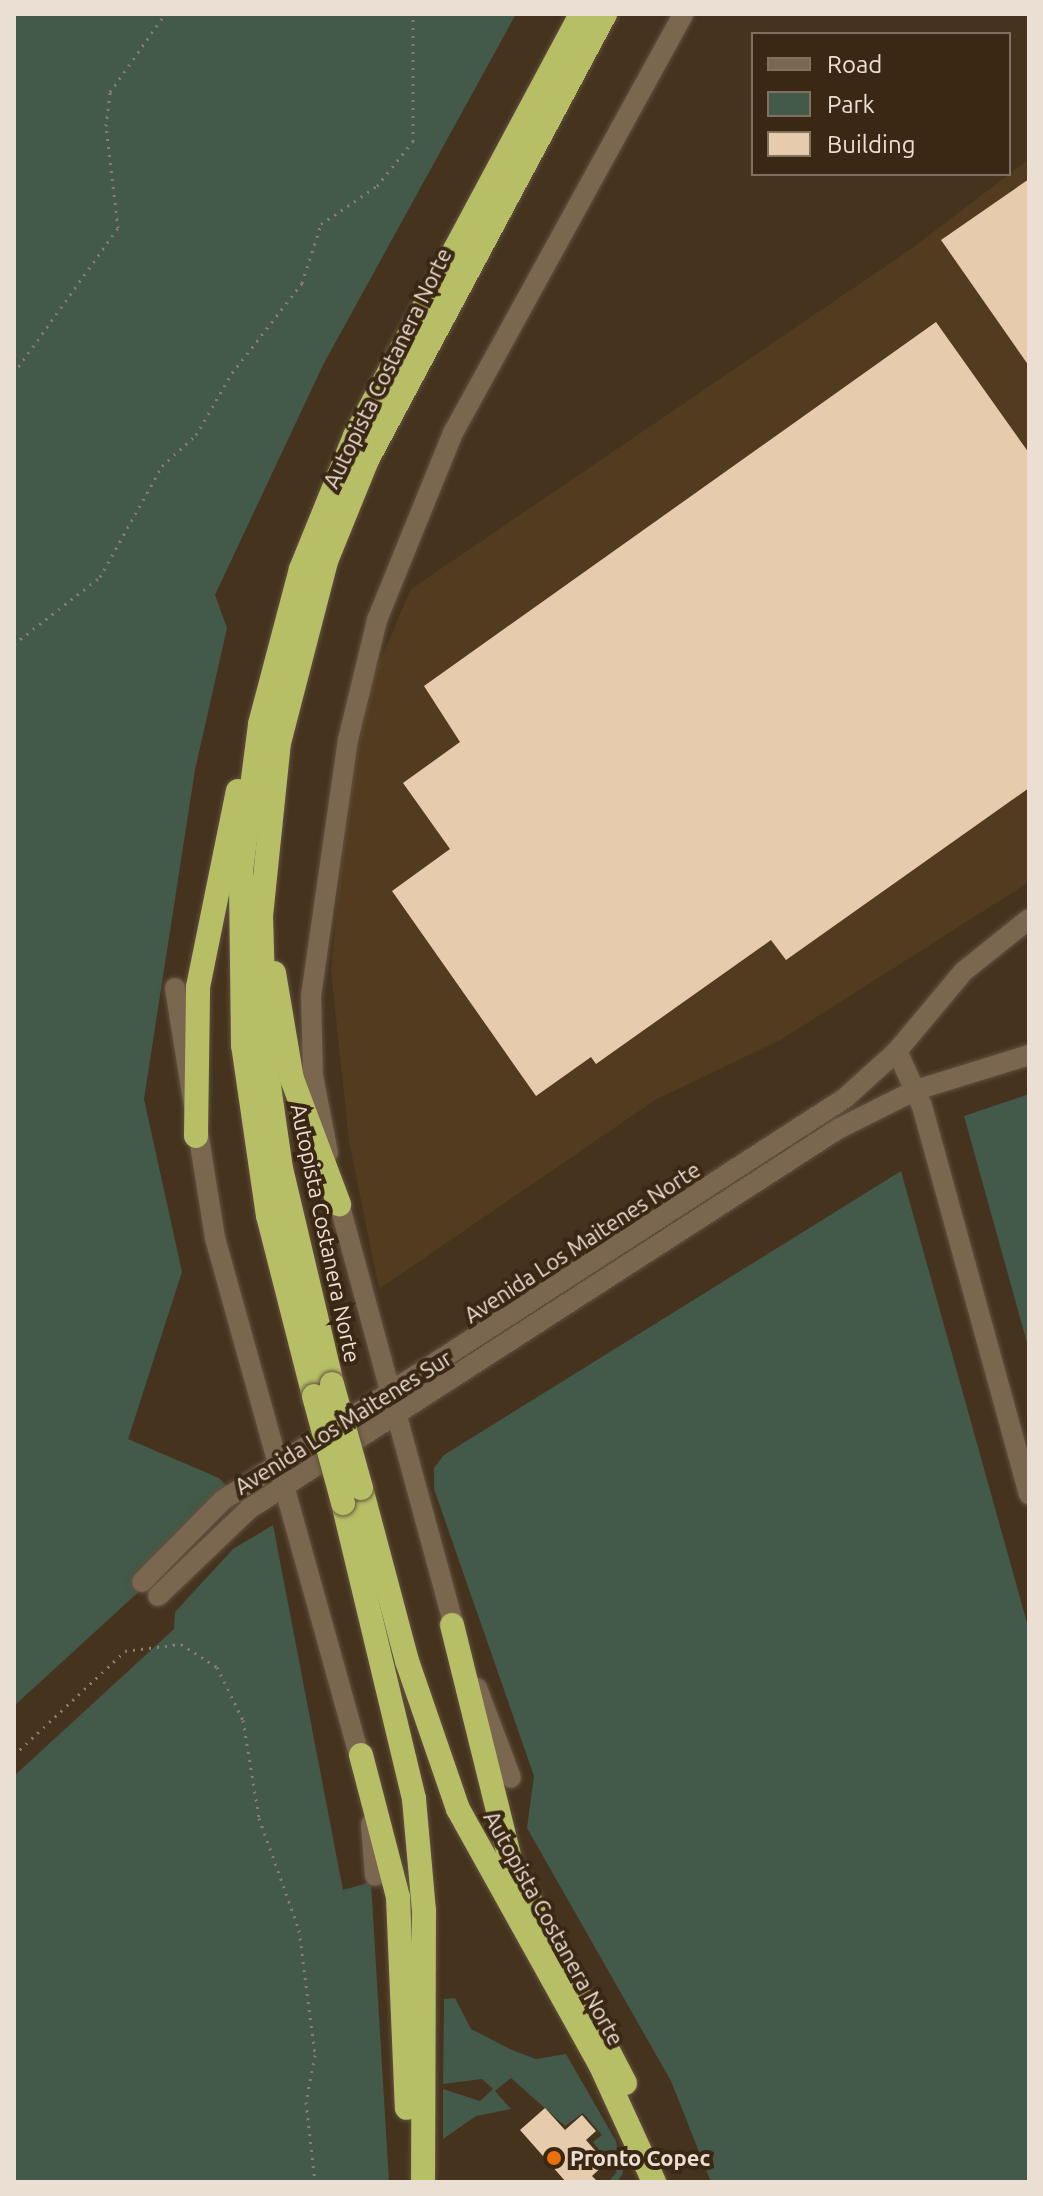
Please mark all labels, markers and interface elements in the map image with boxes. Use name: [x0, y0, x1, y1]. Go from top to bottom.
legend: [751, 32, 1011, 176]
text: Road: [827, 51, 882, 78]
text: Park: [827, 91, 875, 118]
text: Building: [827, 131, 915, 158]
street label: Autopista Costanera Norte: [317, 244, 457, 492]
street label: Autopista Costanera Norte: [286, 1101, 366, 1365]
street label: Avenida Los Maitenes Norte: [459, 1156, 705, 1328]
street label: Avenida Los Maitenes Sur: [230, 1344, 456, 1500]
street label: Autopista Costanera Norte: [478, 1806, 630, 2050]
place label: Pronto Copec: [570, 2145, 710, 2171]
marker: Pronto Copec: [545, 2149, 563, 2167]

